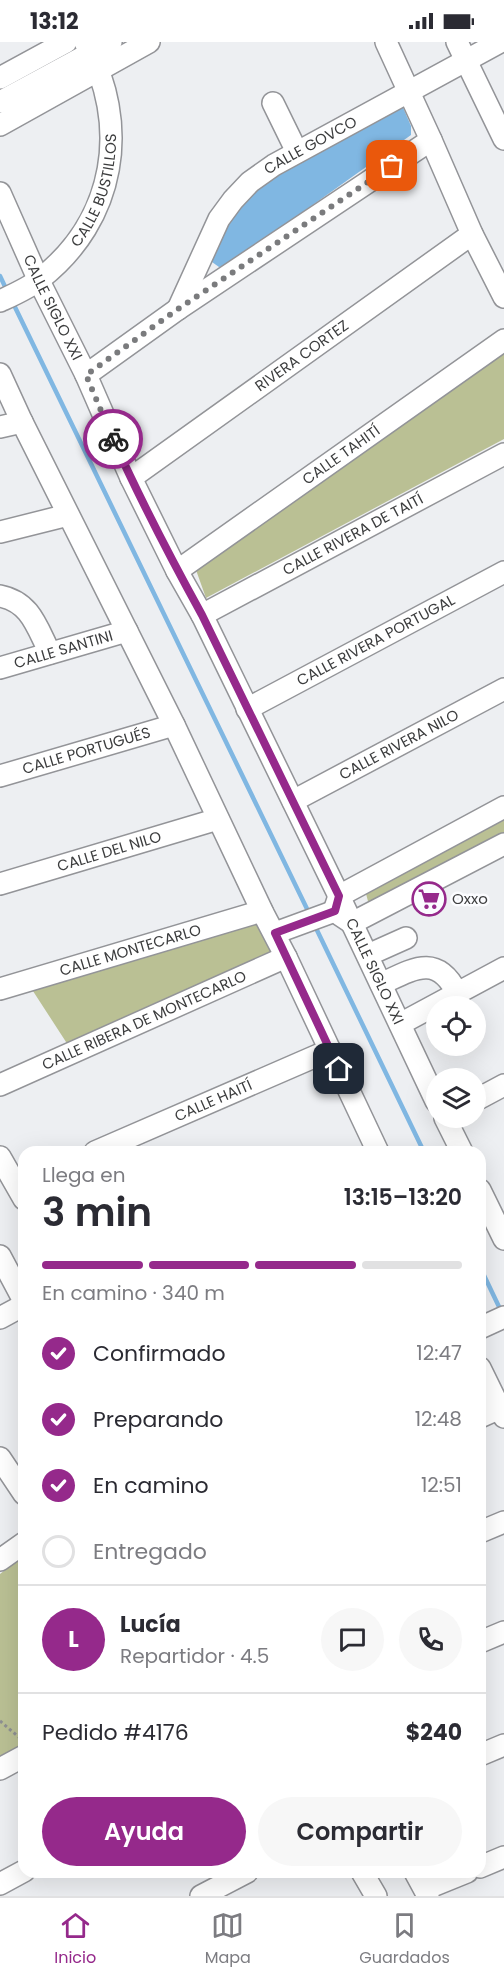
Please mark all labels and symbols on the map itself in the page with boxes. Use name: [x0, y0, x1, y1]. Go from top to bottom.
street label: CALLE GOVCO: [259, 111, 361, 179]
street label: CALLE BUSTILLOS: [65, 133, 121, 251]
pin: [366, 140, 417, 191]
street label: CALLE SIGLO XXI: [19, 251, 88, 364]
street label: RIVERA CORTEZ: [250, 315, 352, 396]
courier: [83, 409, 143, 469]
street label: CALLE TAHITÍ: [298, 420, 384, 489]
street label: CALLE RIVERA DE TAITÍ: [279, 488, 427, 580]
street label: CALLE RIVERA PORTUGAL: [293, 589, 459, 691]
street label: CALLE SANTINI: [11, 625, 115, 673]
street label: CALLE RIVERA NILO: [335, 704, 463, 785]
street label: CALLE PORTUGUÉS: [20, 721, 153, 779]
street label: CALLE DEL NILO: [54, 825, 164, 876]
supermarket icon: Oxxo: [411, 881, 447, 917]
place label: Oxxo: [452, 888, 488, 909]
street label: CALLE SIGLO XXI: [341, 914, 409, 1028]
street label: CALLE MONTECARLO: [57, 919, 204, 981]
street label: CALLE RIBERA DE MONTECARLO: [38, 965, 250, 1075]
pin: [313, 1043, 364, 1094]
street label: CALLE HAITÍ: [171, 1074, 255, 1126]

